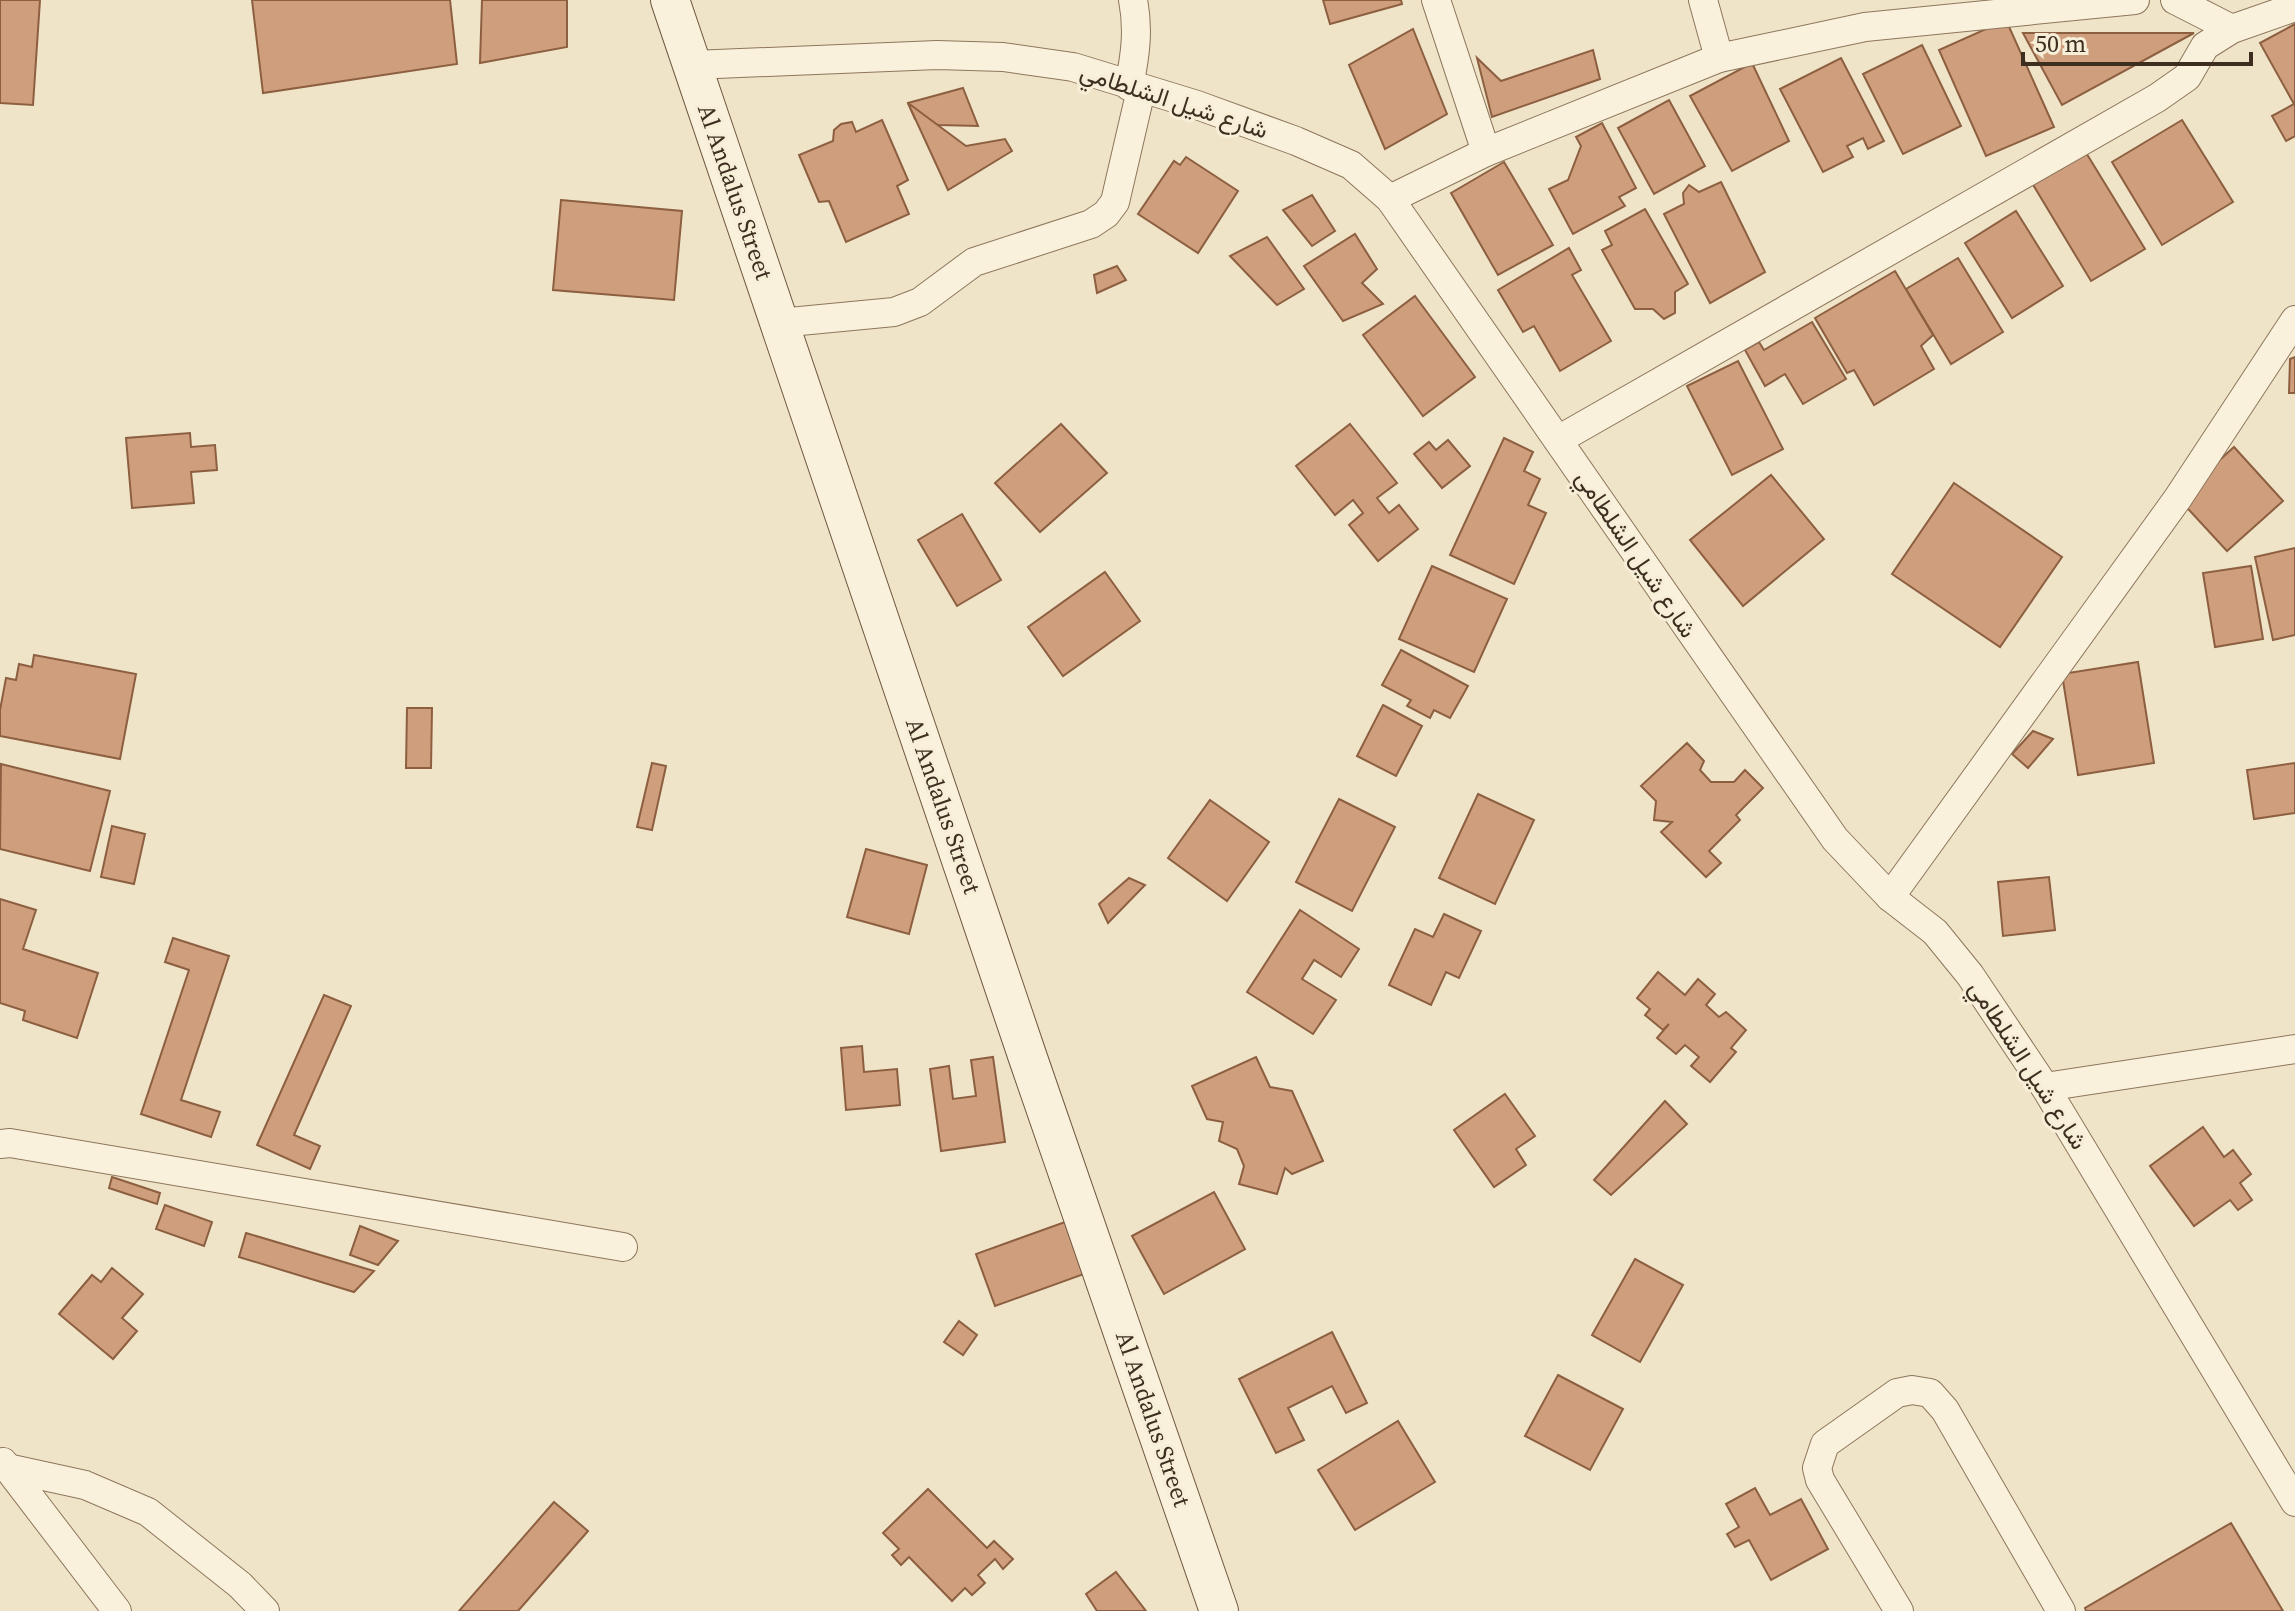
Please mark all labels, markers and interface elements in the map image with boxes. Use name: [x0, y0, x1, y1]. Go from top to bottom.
scale bar: [2023, 16, 2251, 66]
text: 50 m: [2035, 27, 2086, 60]
street label: شارع شيل الشلطامي: [1075, 55, 1272, 149]
street label: Al Andalus Street: [690, 100, 781, 284]
street label: شارع شيل الشلطامي: [1566, 463, 1705, 646]
street label: Al Andalus Street: [898, 714, 989, 898]
street label: شارع شيل الشلطامي: [1959, 974, 2096, 1157]
street label: Al Andalus Street: [1108, 1327, 1199, 1511]

